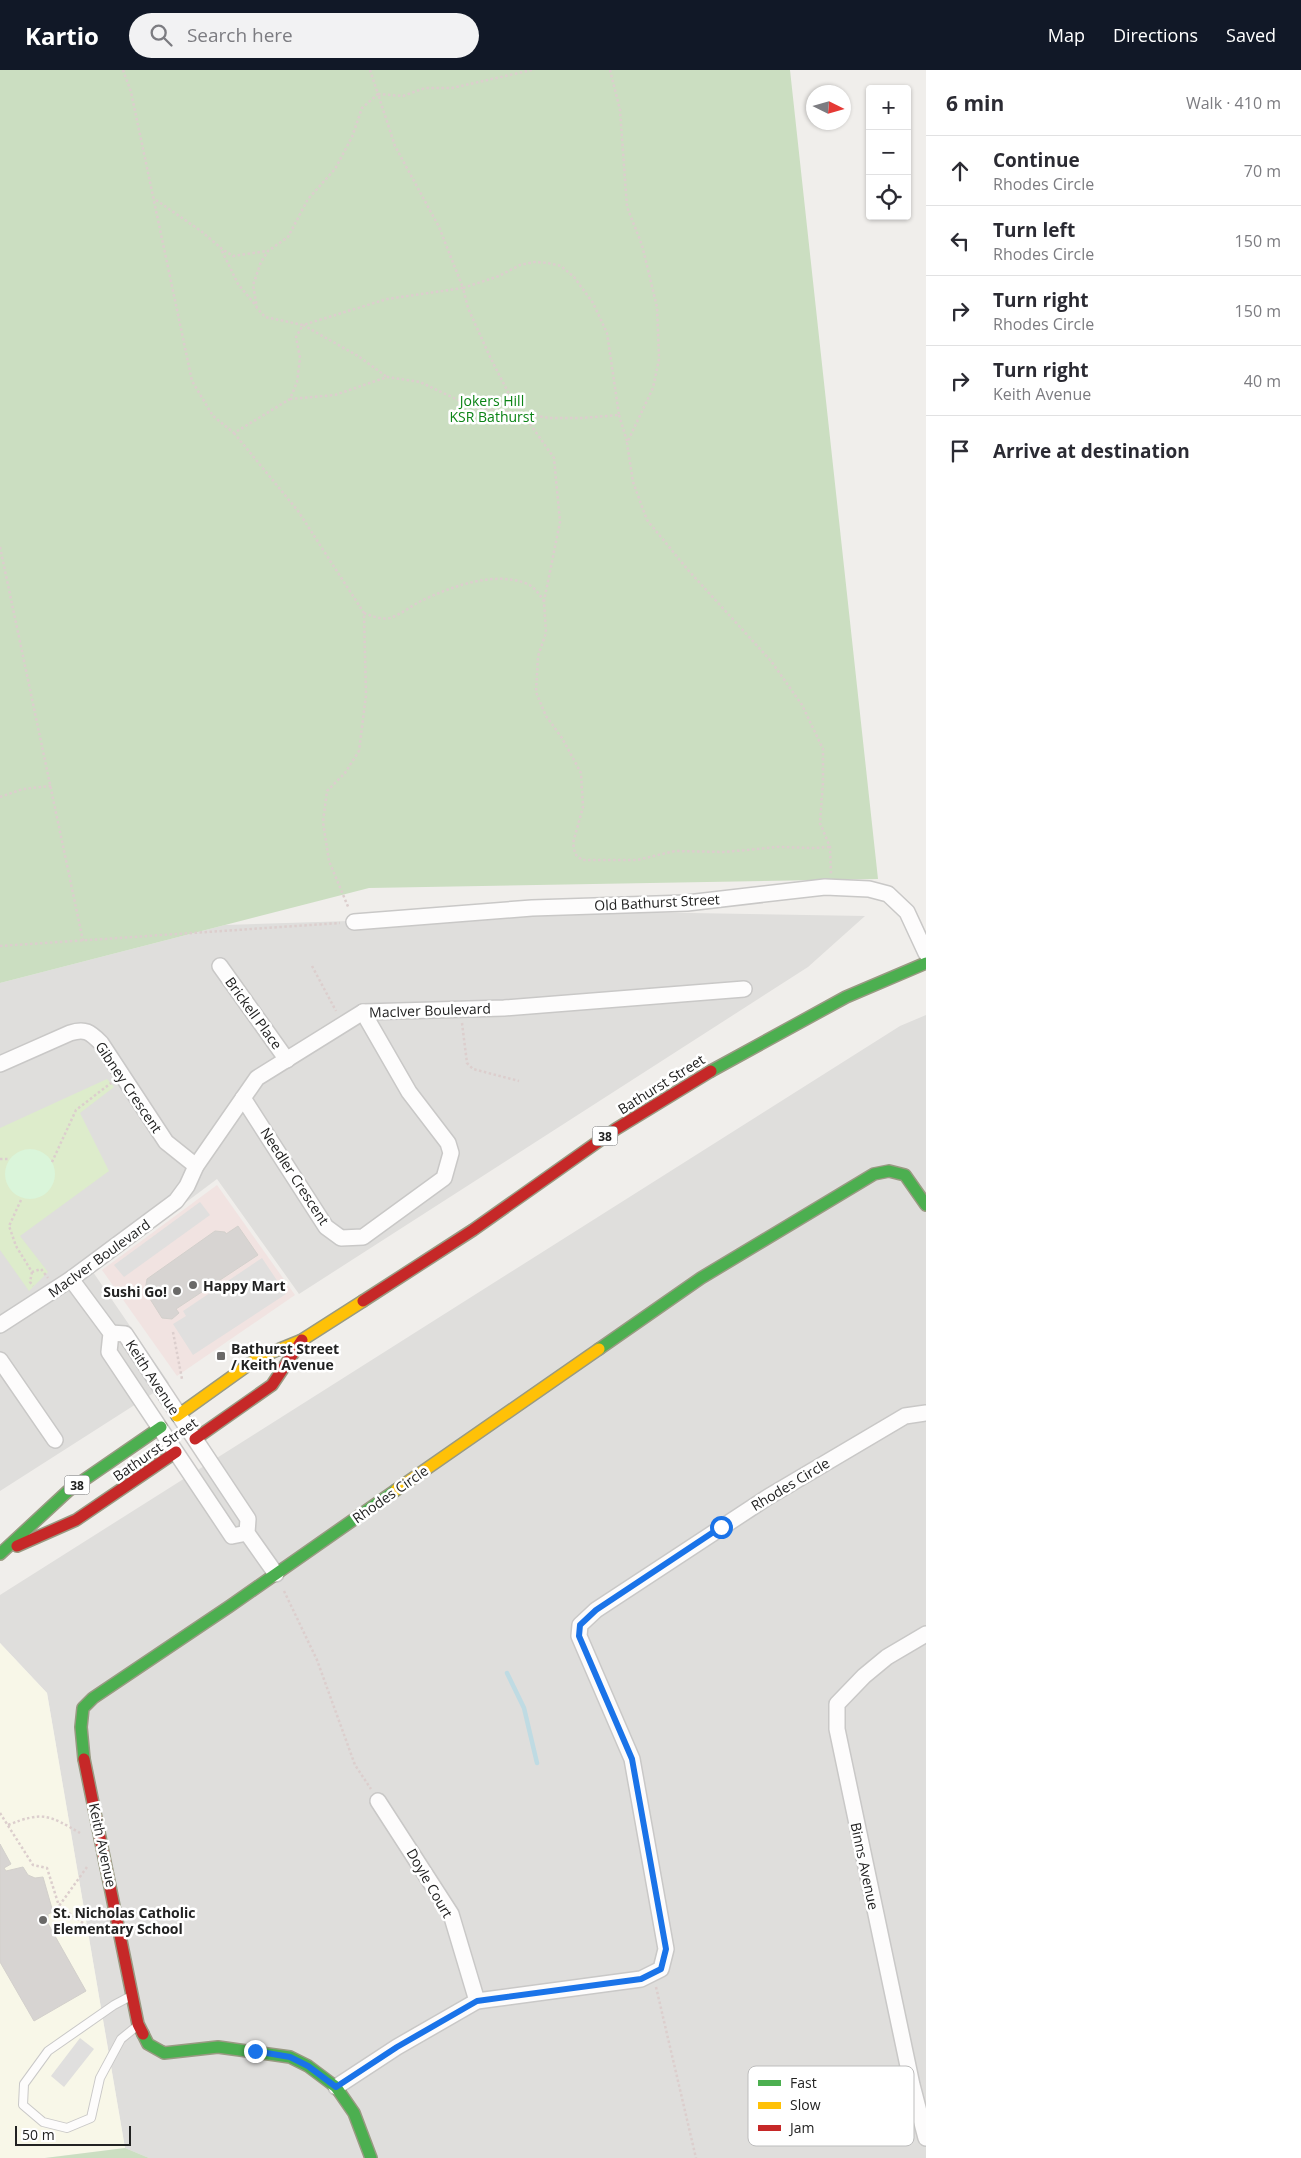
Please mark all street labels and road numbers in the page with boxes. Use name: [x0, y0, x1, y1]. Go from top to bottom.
street label: Old Bathurst Street: [594, 889, 720, 915]
street label: Brickell Place: [221, 973, 287, 1053]
street label: MacIver Boulevard: [369, 998, 491, 1022]
street label: Gibney Crescent: [91, 1038, 167, 1137]
street label: Bathurst Street: [614, 1050, 708, 1118]
street label: Needler Crescent: [256, 1124, 334, 1228]
road number: 38: [592, 1126, 618, 1146]
street label: MacIver Boulevard: [44, 1215, 154, 1301]
street label: Keith Avenue: [122, 1336, 184, 1418]
street label: Bathurst Street: [109, 1413, 201, 1485]
street label: Rhodes Circle: [747, 1453, 833, 1515]
street label: Rhodes Circle: [348, 1461, 432, 1527]
road number: 38: [64, 1476, 90, 1494]
street label: Keith Avenue: [85, 1801, 121, 1889]
street label: Binns Avenue: [846, 1821, 884, 1912]
street label: Doyle Court: [402, 1845, 458, 1921]

